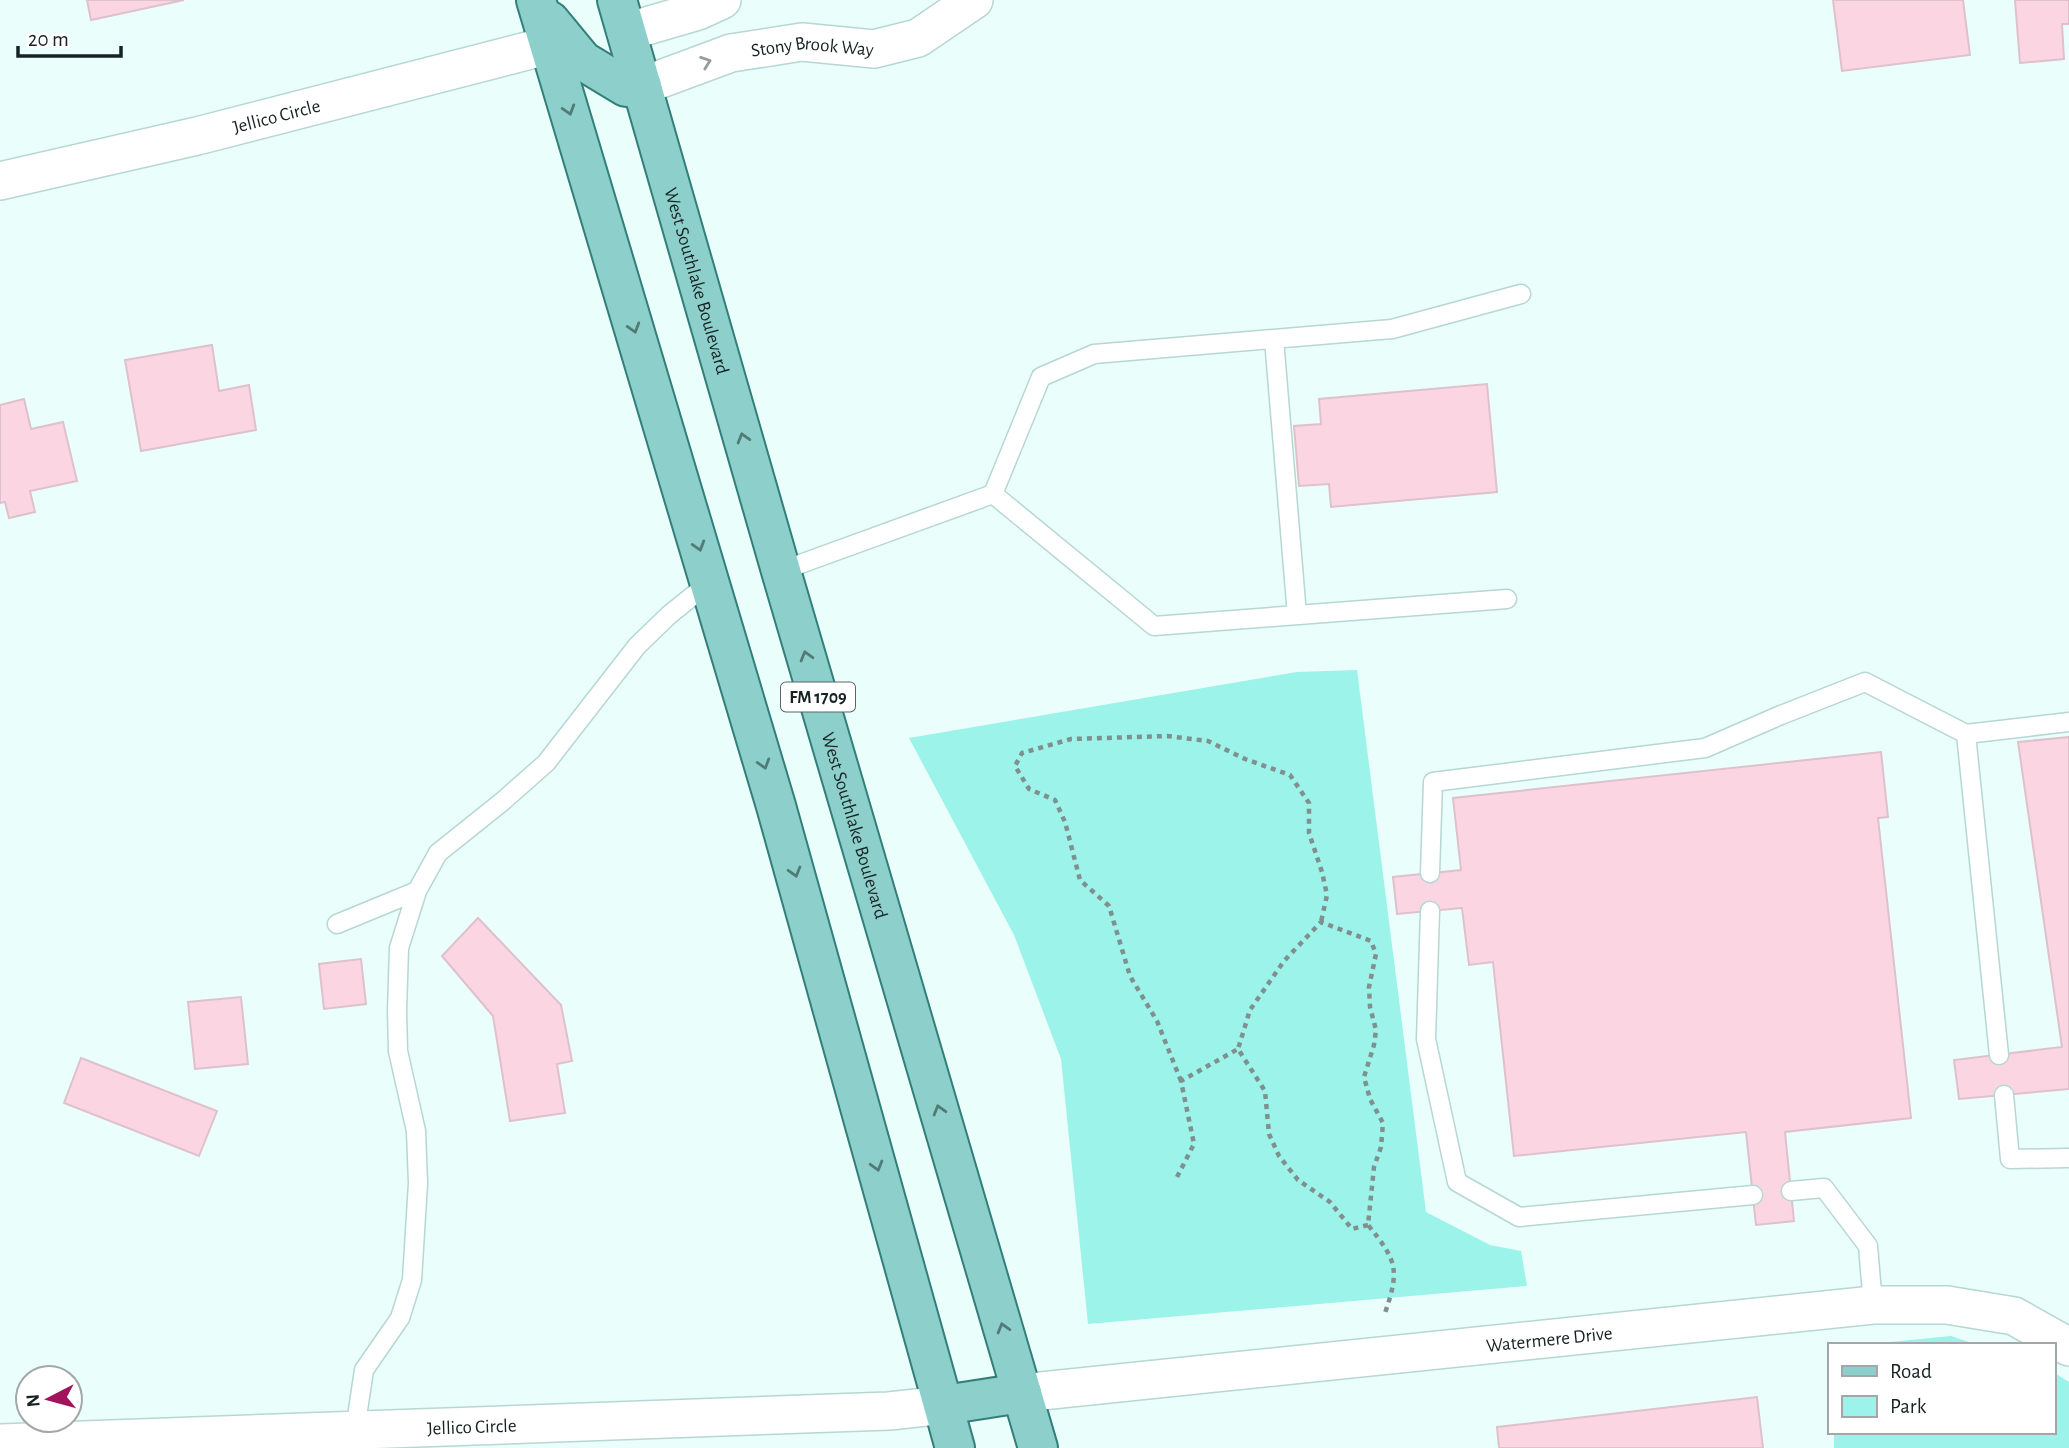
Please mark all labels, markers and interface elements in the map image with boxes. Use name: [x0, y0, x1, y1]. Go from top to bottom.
scale bar: [18, 14, 121, 58]
text: 20 m: [28, 29, 69, 50]
street label: Stony Brook Way: [750, 34, 875, 61]
one-way arrow: [699, 56, 711, 70]
street label: Jellico Circle: [231, 97, 322, 137]
one-way arrow: [561, 104, 576, 116]
street label: West Southlake Boulevard: [660, 186, 732, 377]
one-way arrow: [625, 322, 640, 334]
one-way arrow: [737, 432, 751, 444]
one-way arrow: [690, 540, 705, 552]
one-way arrow: [800, 650, 815, 662]
road number: FM 1709: [781, 682, 855, 712]
street label: West Southlake Boulevard: [818, 730, 890, 921]
one-way arrow: [755, 758, 770, 770]
one-way arrow: [786, 866, 801, 878]
one-way arrow: [933, 1104, 948, 1116]
one-way arrow: [869, 1160, 883, 1172]
one-way arrow: [997, 1322, 1012, 1334]
street label: Watermere Drive: [1485, 1324, 1613, 1356]
legend: [1828, 1343, 2055, 1434]
text: Road: [1890, 1361, 1932, 1382]
north arrow: [14, 1364, 84, 1434]
text: N: [23, 1393, 44, 1408]
text: Park: [1890, 1396, 1927, 1417]
street label: Jellico Circle: [427, 1416, 517, 1439]

